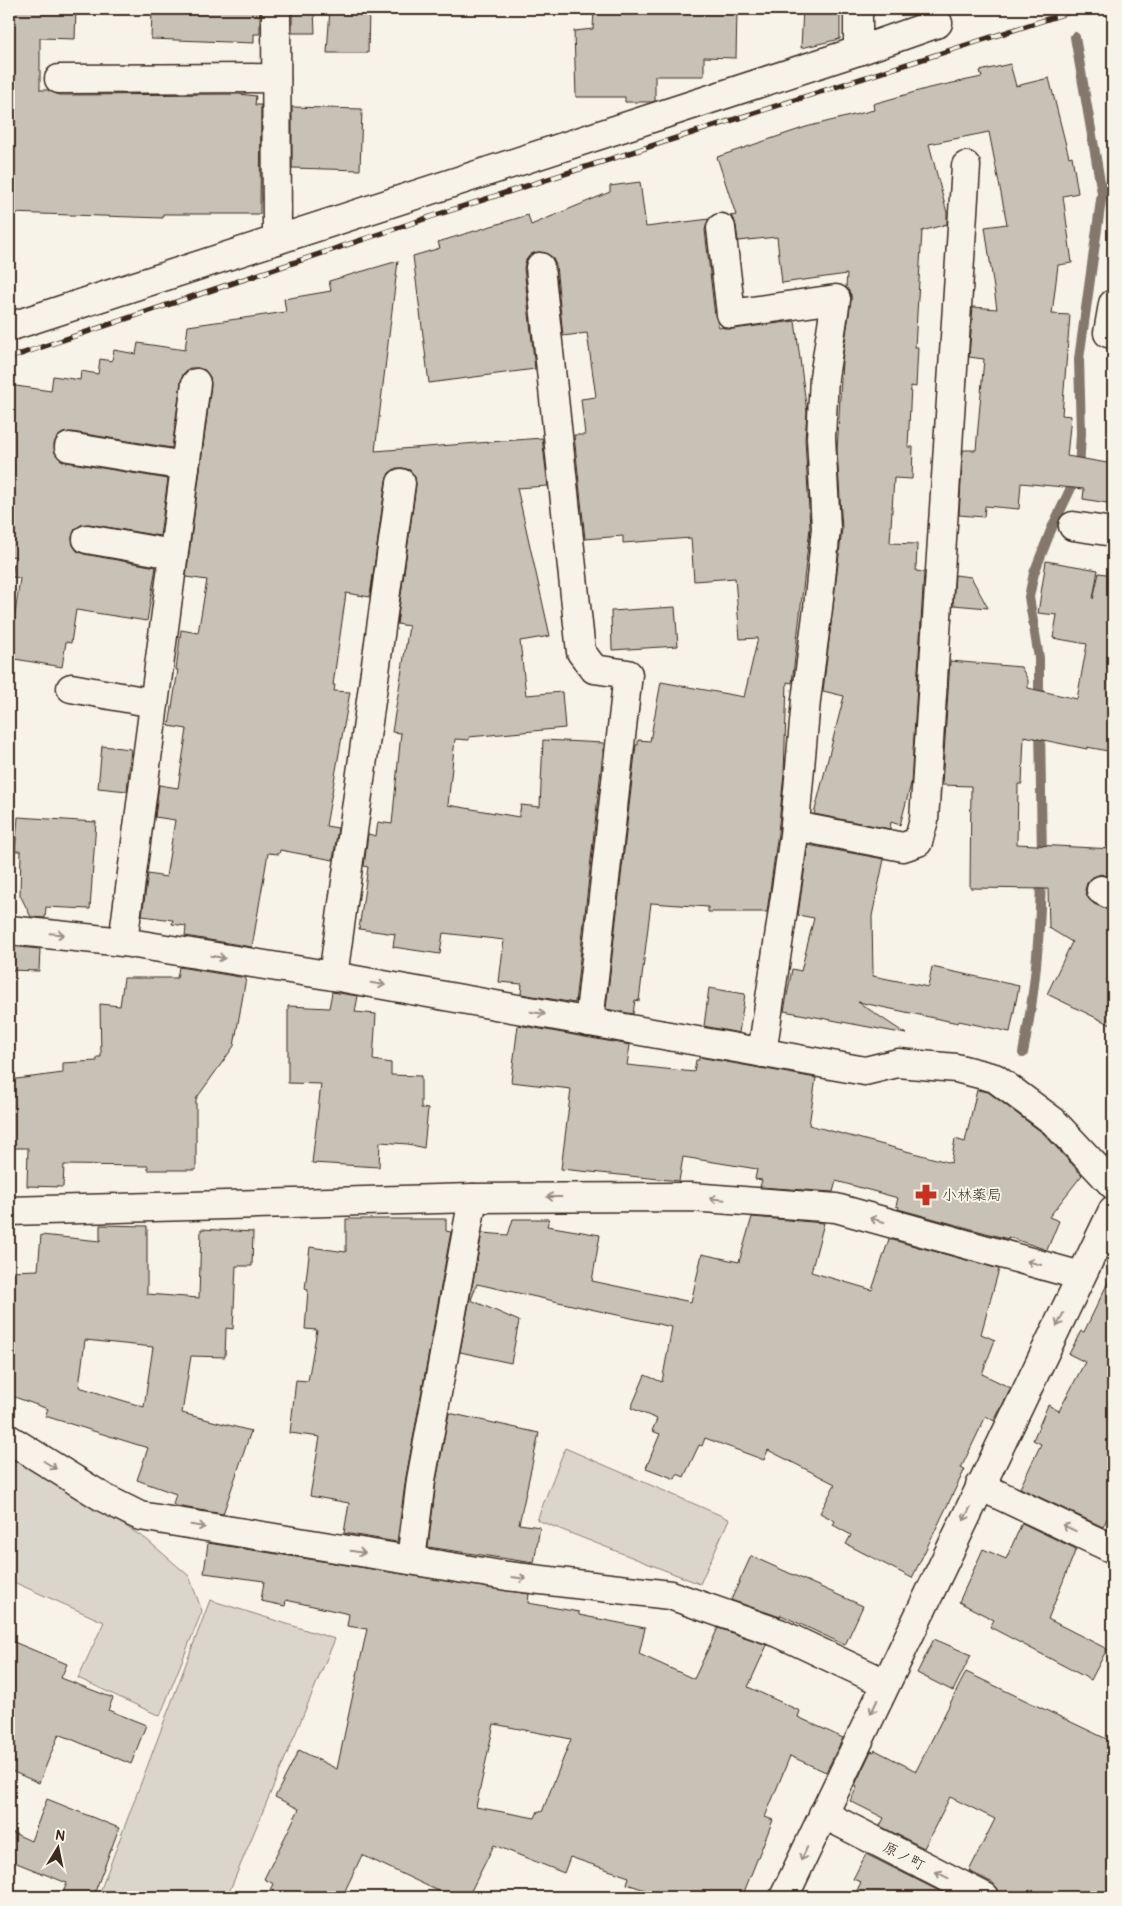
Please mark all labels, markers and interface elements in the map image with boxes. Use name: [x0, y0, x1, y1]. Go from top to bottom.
one-way arrow: [49, 929, 65, 939]
one-way arrow: [210, 953, 226, 963]
one-way arrow: [370, 980, 386, 990]
one-way arrow: [530, 1009, 546, 1019]
pharmacy icon: 小林薬局: [913, 1182, 939, 1208]
place label: 小林薬局: [942, 1186, 1002, 1205]
one-way arrow: [547, 1192, 563, 1202]
one-way arrow: [709, 1194, 725, 1204]
one-way arrow: [870, 1214, 886, 1224]
one-way arrow: [1026, 1257, 1042, 1267]
one-way arrow: [1055, 1312, 1064, 1327]
one-way arrow: [42, 1460, 56, 1470]
one-way arrow: [962, 1506, 972, 1521]
one-way arrow: [190, 1521, 206, 1531]
one-way arrow: [1062, 1523, 1077, 1532]
one-way arrow: [350, 1547, 366, 1557]
one-way arrow: [510, 1573, 526, 1583]
one-way arrow: [869, 1699, 878, 1714]
north arrow: [32, 1824, 82, 1874]
text: N: [54, 1826, 66, 1845]
street label: 原ノ町: [879, 1838, 929, 1876]
one-way arrow: [799, 1846, 808, 1861]
one-way arrow: [935, 1870, 950, 1879]

